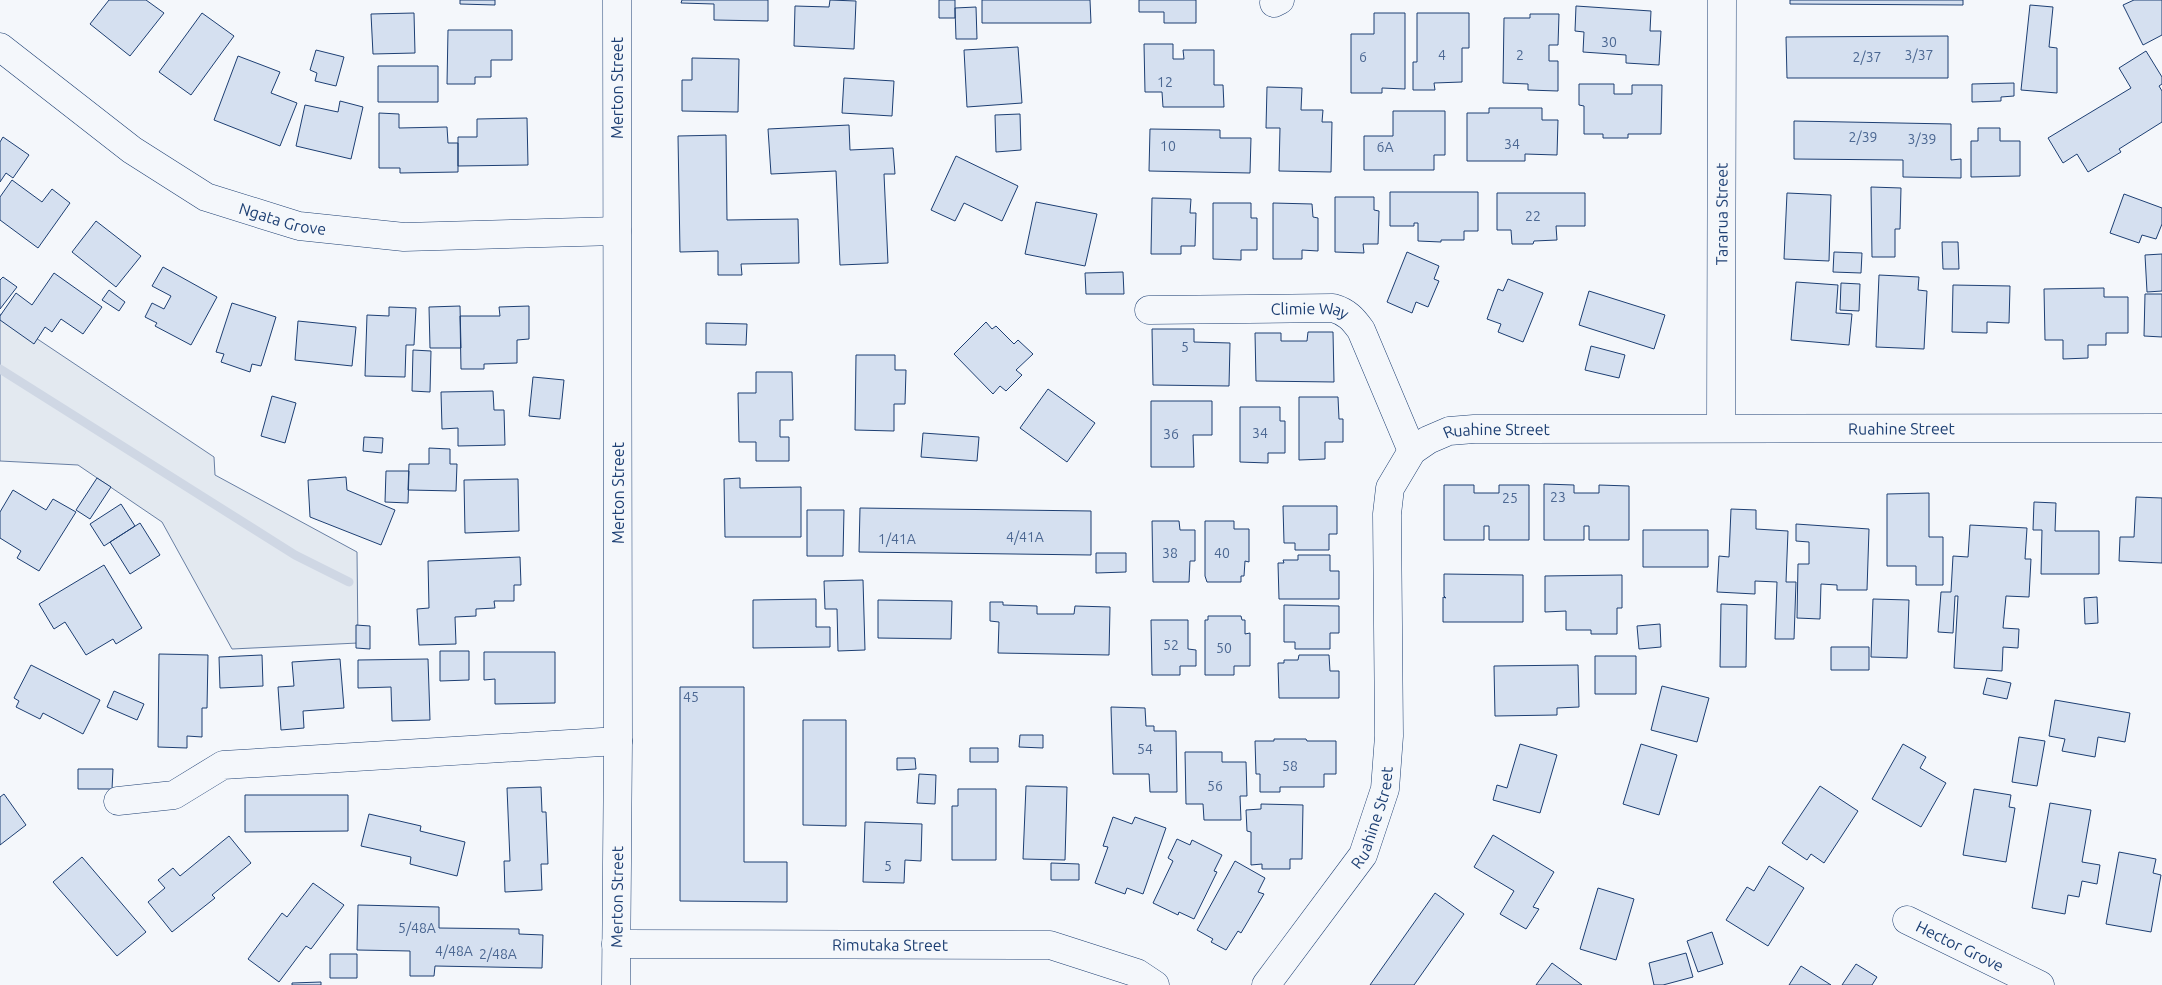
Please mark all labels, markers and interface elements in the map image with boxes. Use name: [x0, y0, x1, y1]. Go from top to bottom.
house number: 30: [1601, 34, 1617, 50]
street label: Merton Street: [608, 36, 626, 139]
house number: 4: [1438, 47, 1446, 63]
house number: 2: [1516, 47, 1524, 63]
house number: 3/37: [1905, 47, 1933, 63]
house number: 6: [1359, 49, 1367, 65]
house number: 2/37: [1853, 49, 1881, 65]
house number: 12: [1157, 74, 1173, 90]
house number: 2/39: [1849, 129, 1877, 145]
house number: 3/39: [1908, 131, 1936, 147]
house number: 34: [1504, 136, 1520, 152]
house number: 10: [1160, 138, 1176, 154]
house number: 6A: [1377, 139, 1394, 155]
street label: Tararua Street: [1712, 162, 1731, 265]
street label: Ngata Grove: [237, 199, 327, 238]
house number: 22: [1525, 208, 1541, 224]
street label: Climie Way: [1271, 299, 1353, 323]
house number: 5: [1181, 339, 1189, 355]
street label: Ruahine Street: [1848, 419, 1956, 437]
street label: Ruahine Street: [1440, 420, 1551, 442]
house number: 34: [1252, 425, 1268, 441]
house number: 36: [1163, 426, 1179, 442]
street label: Merton Street: [609, 441, 627, 544]
house number: 23: [1550, 489, 1566, 505]
house number: 25: [1502, 490, 1518, 506]
house number: 4/41A: [1006, 529, 1044, 545]
house number: 1/41A: [878, 531, 916, 547]
house number: 38: [1162, 545, 1178, 561]
house number: 40: [1214, 545, 1230, 561]
house number: 52: [1163, 637, 1179, 653]
house number: 50: [1216, 640, 1232, 656]
house number: 45: [683, 689, 699, 705]
house number: 54: [1137, 741, 1153, 757]
house number: 58: [1282, 758, 1298, 774]
street label: Ruahine Street: [1347, 765, 1396, 872]
house number: 56: [1207, 778, 1223, 794]
street label: Merton Street: [607, 845, 626, 948]
house number: 5: [884, 858, 892, 874]
street label: Hector Grove: [1913, 917, 2007, 975]
house number: 5/48A: [398, 920, 436, 936]
street label: Rimutaka Street: [832, 935, 949, 954]
house number: 4/48A: [435, 943, 473, 959]
house number: 2/48A: [479, 946, 517, 962]

